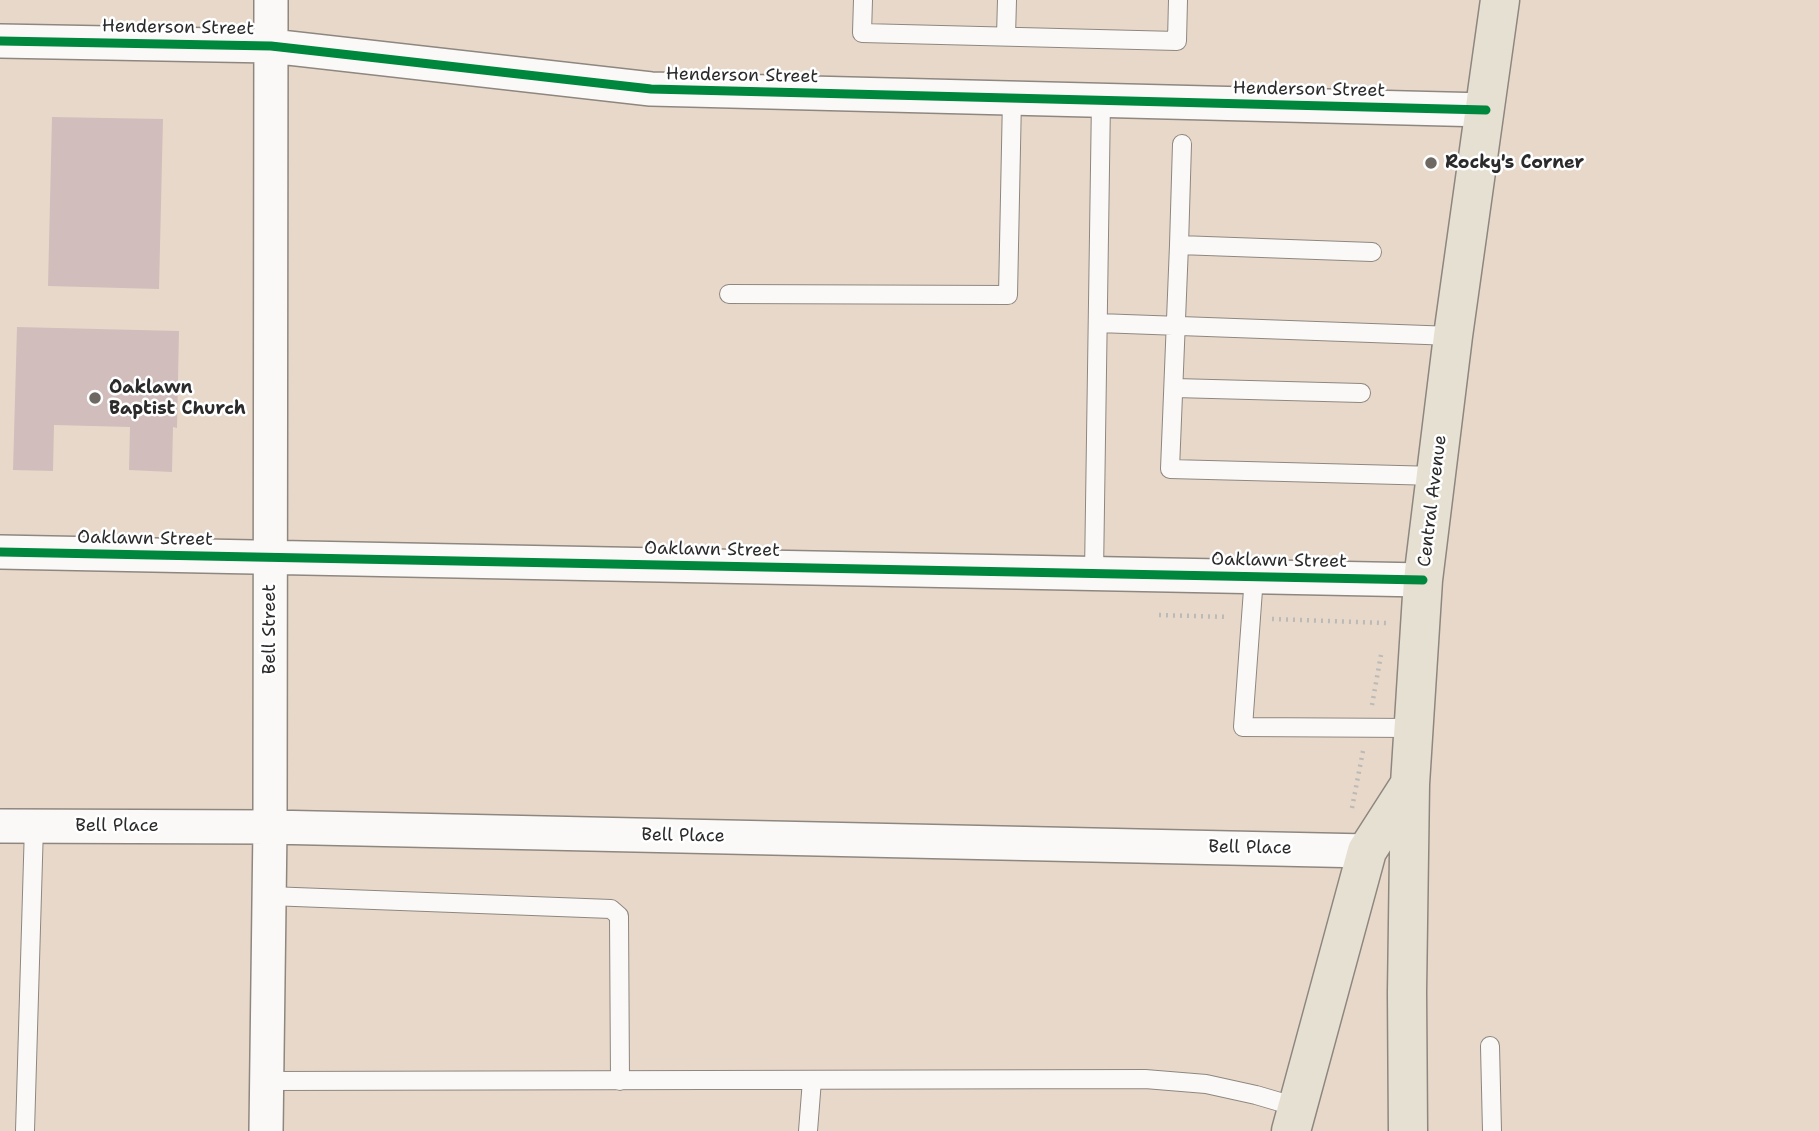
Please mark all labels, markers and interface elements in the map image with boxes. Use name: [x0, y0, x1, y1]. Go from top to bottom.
street label: Henderson Street: [102, 16, 254, 40]
street label: Henderson Street: [666, 64, 818, 88]
street label: Henderson Street: [1233, 78, 1385, 102]
place label: Rocky's Corner: [1445, 152, 1584, 174]
marker: Rocky's Corner: [1423, 155, 1439, 171]
place label: Oaklawn Baptist Church: [109, 377, 246, 420]
marker: Oaklawn Baptist Church: [87, 390, 103, 406]
street label: Central Avenue: [1414, 434, 1452, 568]
street label: Oaklawn Street: [77, 527, 213, 551]
street label: Oaklawn Street: [644, 538, 780, 562]
street label: Oaklawn Street: [1211, 549, 1347, 573]
street label: Bell Street: [259, 584, 281, 674]
street label: Bell Place: [75, 815, 159, 837]
street label: Bell Place: [641, 824, 725, 848]
street label: Bell Place: [1208, 836, 1292, 860]

